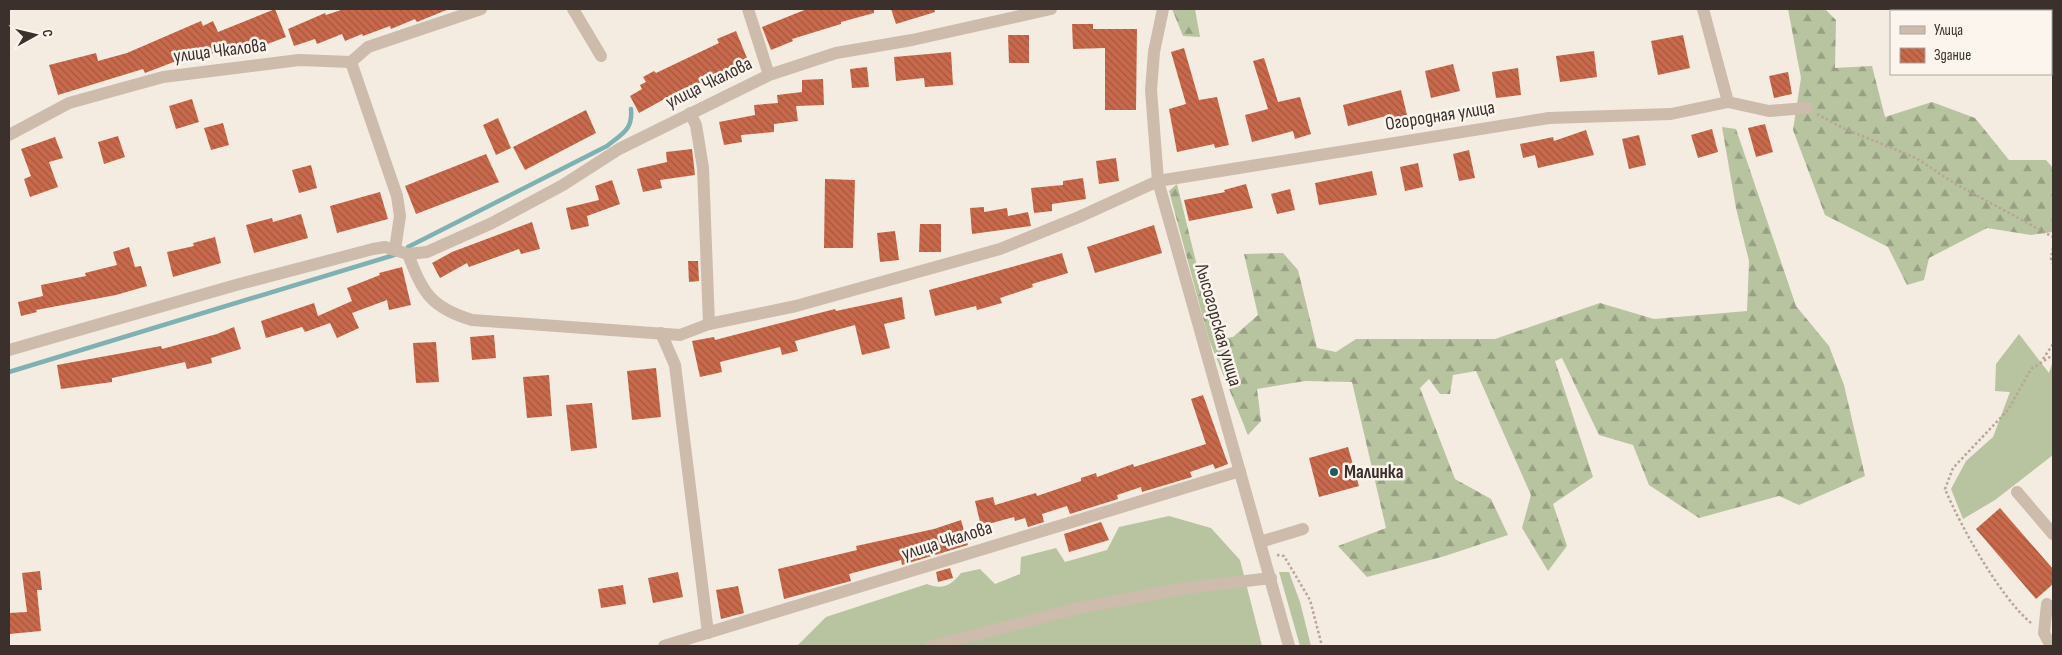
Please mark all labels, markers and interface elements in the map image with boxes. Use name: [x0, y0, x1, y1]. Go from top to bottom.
north arrow: [10, 10, 60, 60]
legend: [1890, 10, 2052, 75]
text: Улица: [1934, 21, 1963, 40]
text: С: [38, 29, 56, 38]
street label: улица Чкалова: [172, 34, 268, 68]
text: Здание: [1934, 46, 1971, 65]
street label: улица Чкалова: [662, 52, 756, 114]
street label: Огородная улица: [1384, 96, 1496, 136]
street label: Лысогорская улица: [1189, 260, 1246, 389]
place label: Малинка: [1344, 461, 1403, 484]
marker: Малинка: [1328, 466, 1340, 478]
street label: улица Чкалова: [899, 516, 995, 566]

